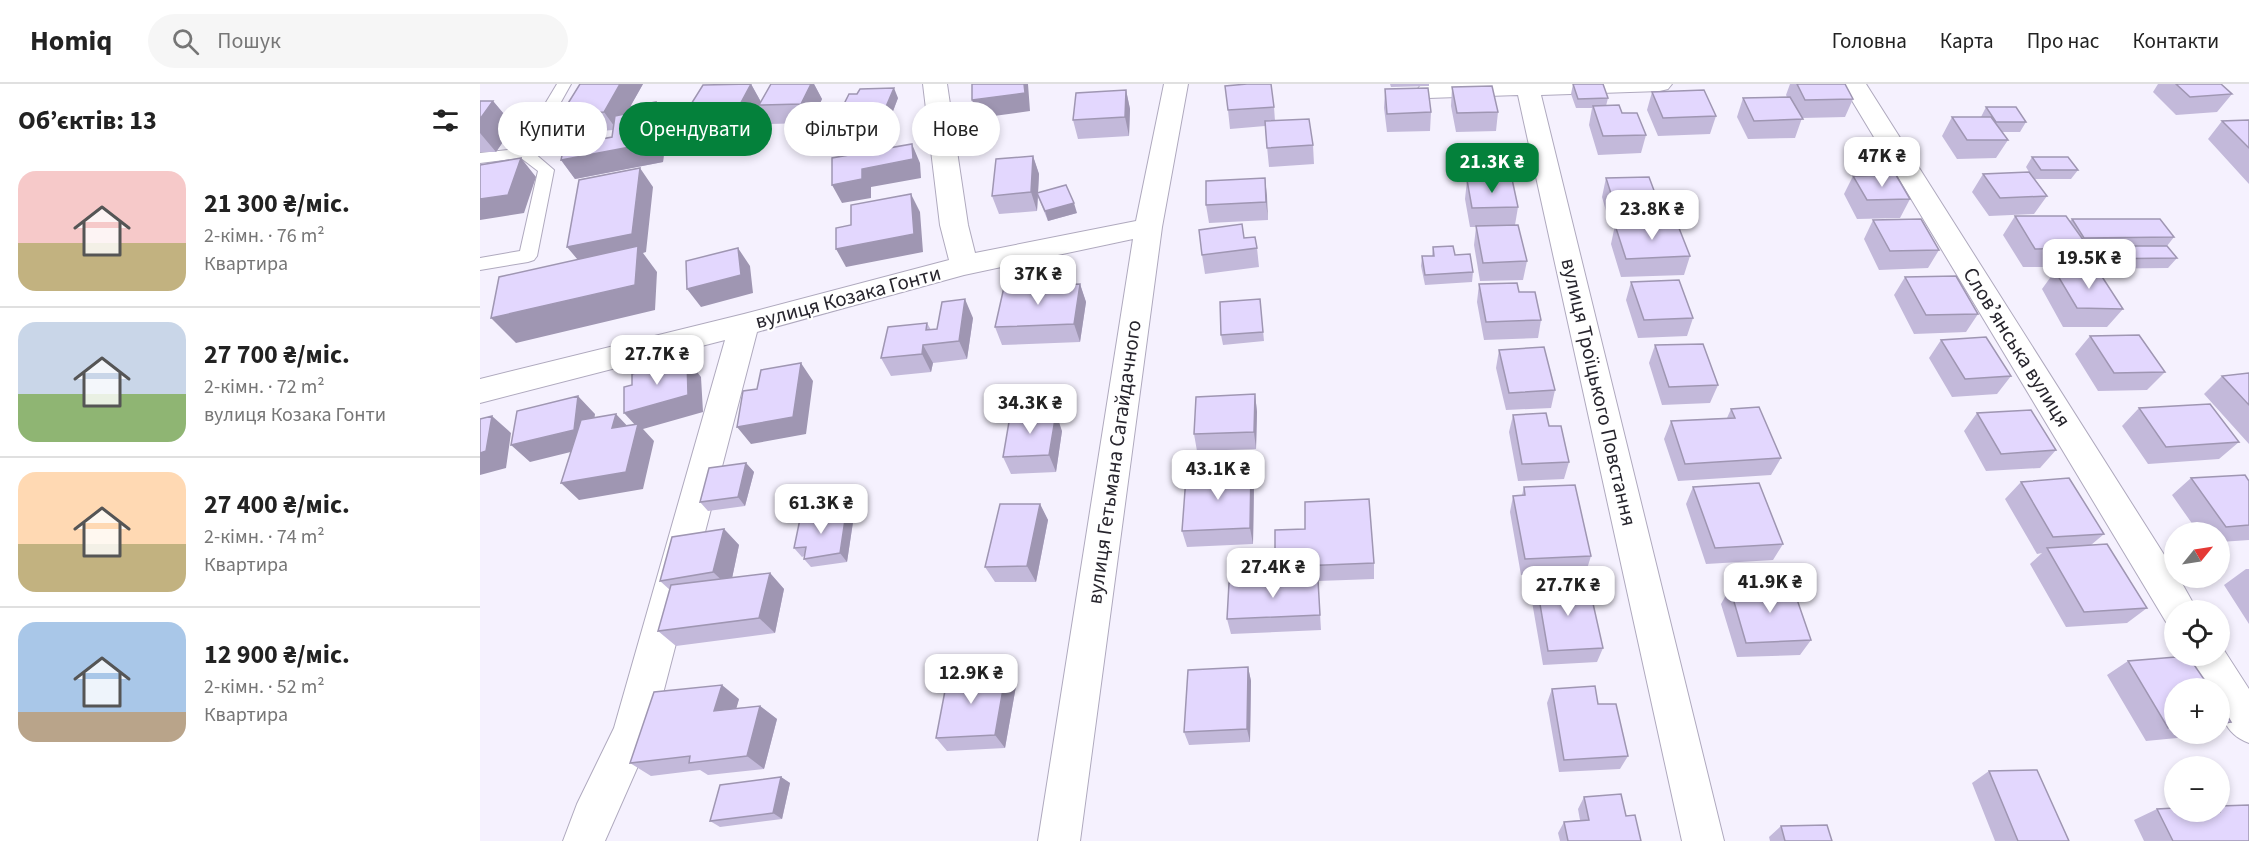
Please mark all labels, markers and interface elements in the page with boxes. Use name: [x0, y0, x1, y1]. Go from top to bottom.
search box: [148, 14, 568, 68]
text: Homiq: [30, 21, 112, 61]
icon: search: [169, 25, 202, 58]
text: Пошук: [217, 25, 281, 57]
text: Головна: [1832, 26, 1907, 56]
text: Карта: [1940, 26, 1994, 56]
text: Про нас: [2027, 26, 2099, 56]
text: Контакти: [2132, 26, 2219, 56]
text: Об’єктів: 13: [18, 102, 157, 139]
chip: Купити: [498, 102, 607, 156]
chip: Орендувати: [619, 102, 772, 156]
chip: Фільтри: [784, 102, 900, 156]
chip: Нове: [912, 102, 1000, 156]
icon: filters: [429, 104, 462, 137]
pin: 47K ₴: [1840, 137, 1924, 188]
text: 47K ₴: [1858, 142, 1906, 170]
pin: 21.3K ₴: [1437, 143, 1547, 194]
text: 21.3K ₴: [1460, 148, 1524, 176]
text: 21 300 ₴/міс.: [204, 185, 350, 222]
pin: 23.8K ₴: [1597, 190, 1707, 241]
icon: home: [66, 195, 138, 267]
text: 23.8K ₴: [1620, 195, 1684, 223]
text: 2-кімн. · 76 m²: [204, 222, 325, 250]
pin: 19.5K ₴: [2034, 239, 2144, 290]
text: 19.5K ₴: [2057, 244, 2121, 272]
text: Квартира: [204, 250, 288, 278]
pin: 37K ₴: [996, 255, 1080, 306]
street label: вулиця Троїцького Повстання: [1554, 255, 1644, 529]
street label: вулиця Козака Гонти: [752, 258, 944, 336]
text: 37K ₴: [1014, 260, 1062, 288]
street label: Словʼянська вулиця: [1956, 261, 2078, 433]
street label: вулиця Гетьмана Сагайдачного: [1079, 318, 1149, 606]
pin: 27.7K ₴: [602, 335, 712, 386]
text: 27 700 ₴/міс.: [204, 336, 350, 373]
text: 27.7K ₴: [625, 340, 689, 368]
icon: home: [66, 346, 138, 418]
text: 2-кімн. · 72 m²: [204, 373, 325, 401]
pin: 34.3K ₴: [975, 384, 1085, 435]
text: 34.3K ₴: [998, 389, 1062, 417]
text: вулиця Козака Гонти: [204, 401, 386, 429]
pin: 43.1K ₴: [1163, 450, 1273, 501]
text: 43.1K ₴: [1186, 455, 1250, 483]
pin: 61.3K ₴: [766, 484, 876, 535]
text: 27 400 ₴/міс.: [204, 486, 350, 523]
text: 61.3K ₴: [789, 489, 853, 517]
icon: home: [66, 496, 138, 568]
north arrow: [2164, 522, 2230, 588]
map controls: [2164, 522, 2230, 822]
text: 2-кімн. · 74 m²: [204, 523, 325, 551]
pin: 27.4K ₴: [1218, 548, 1328, 599]
text: Квартира: [204, 551, 288, 579]
text: 27.4K ₴: [1241, 553, 1305, 581]
pin: 41.9K ₴: [1715, 563, 1825, 614]
pin: 27.7K ₴: [1513, 566, 1623, 617]
text: 41.9K ₴: [1738, 568, 1802, 596]
text: 27.7K ₴: [1536, 571, 1600, 599]
button: locate: [2164, 600, 2230, 666]
text: 12 900 ₴/міс.: [204, 636, 350, 673]
icon: home: [66, 646, 138, 718]
pin: 12.9K ₴: [916, 654, 1026, 705]
text: 12.9K ₴: [939, 659, 1003, 687]
text: 2-кімн. · 52 m²: [204, 673, 325, 701]
button: +: [2164, 678, 2230, 744]
text: Квартира: [204, 701, 288, 729]
button: −: [2164, 756, 2230, 822]

